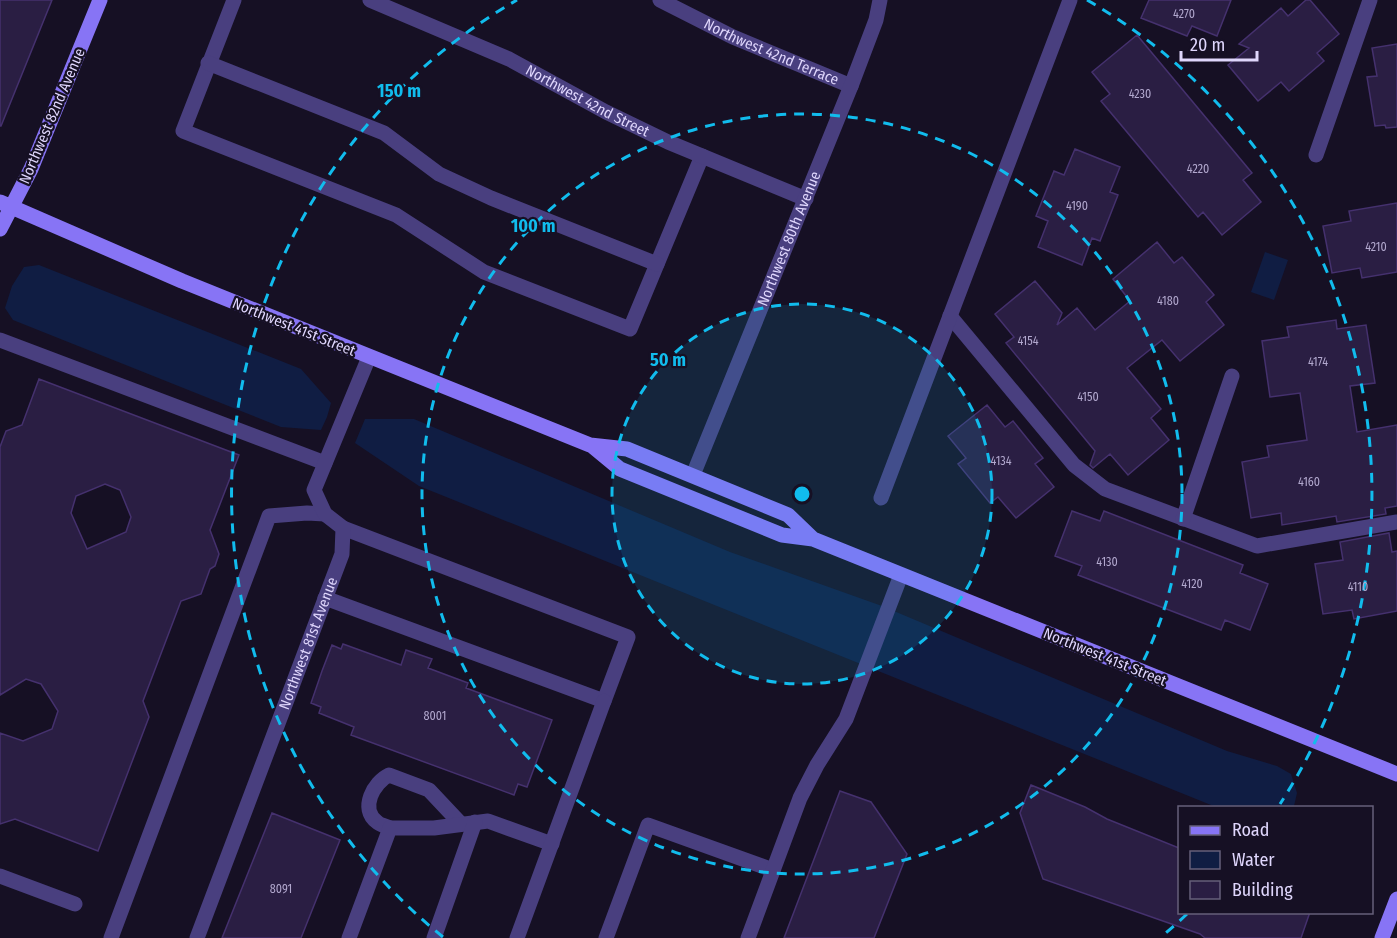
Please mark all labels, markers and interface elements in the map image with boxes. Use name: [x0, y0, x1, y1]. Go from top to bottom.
house number: 4270: [1173, 7, 1195, 21]
street label: Northwest 42nd Terrace: [701, 15, 841, 89]
scale bar: [1181, 24, 1258, 62]
text: 20 m: [1190, 34, 1225, 56]
street label: Northwest 82nd Avenue: [15, 45, 89, 187]
street label: Northwest 42nd Street: [523, 61, 652, 141]
text: 150 m: [377, 80, 421, 102]
house number: 4230: [1129, 87, 1151, 101]
house number: 4220: [1187, 162, 1209, 176]
street label: Northwest 80th Avenue: [754, 169, 824, 309]
house number: 4190: [1066, 199, 1088, 213]
text: 100 m: [511, 215, 555, 237]
house number: 4210: [1365, 240, 1387, 254]
street label: Northwest 41st Street: [230, 294, 358, 360]
house number: 4180: [1157, 294, 1179, 308]
house number: 4154: [1017, 334, 1039, 348]
text: 50 m: [650, 349, 686, 371]
house number: 4174: [1308, 355, 1328, 369]
house number: 4150: [1077, 390, 1099, 404]
house number: 4134: [990, 454, 1012, 468]
house number: 4160: [1298, 475, 1320, 489]
centre of rings: [792, 484, 812, 504]
house number: 4130: [1096, 555, 1118, 569]
street label: Northwest 81st Avenue: [275, 575, 341, 712]
house number: 4120: [1181, 577, 1203, 591]
house number: 4110: [1348, 580, 1368, 594]
street label: Northwest 41st Street: [1041, 624, 1169, 690]
house number: 8001: [424, 709, 446, 723]
legend: [1178, 806, 1373, 914]
text: Road: [1232, 819, 1269, 841]
text: Water: [1232, 849, 1275, 871]
text: Building: [1232, 879, 1293, 901]
house number: 8091: [270, 882, 292, 896]

